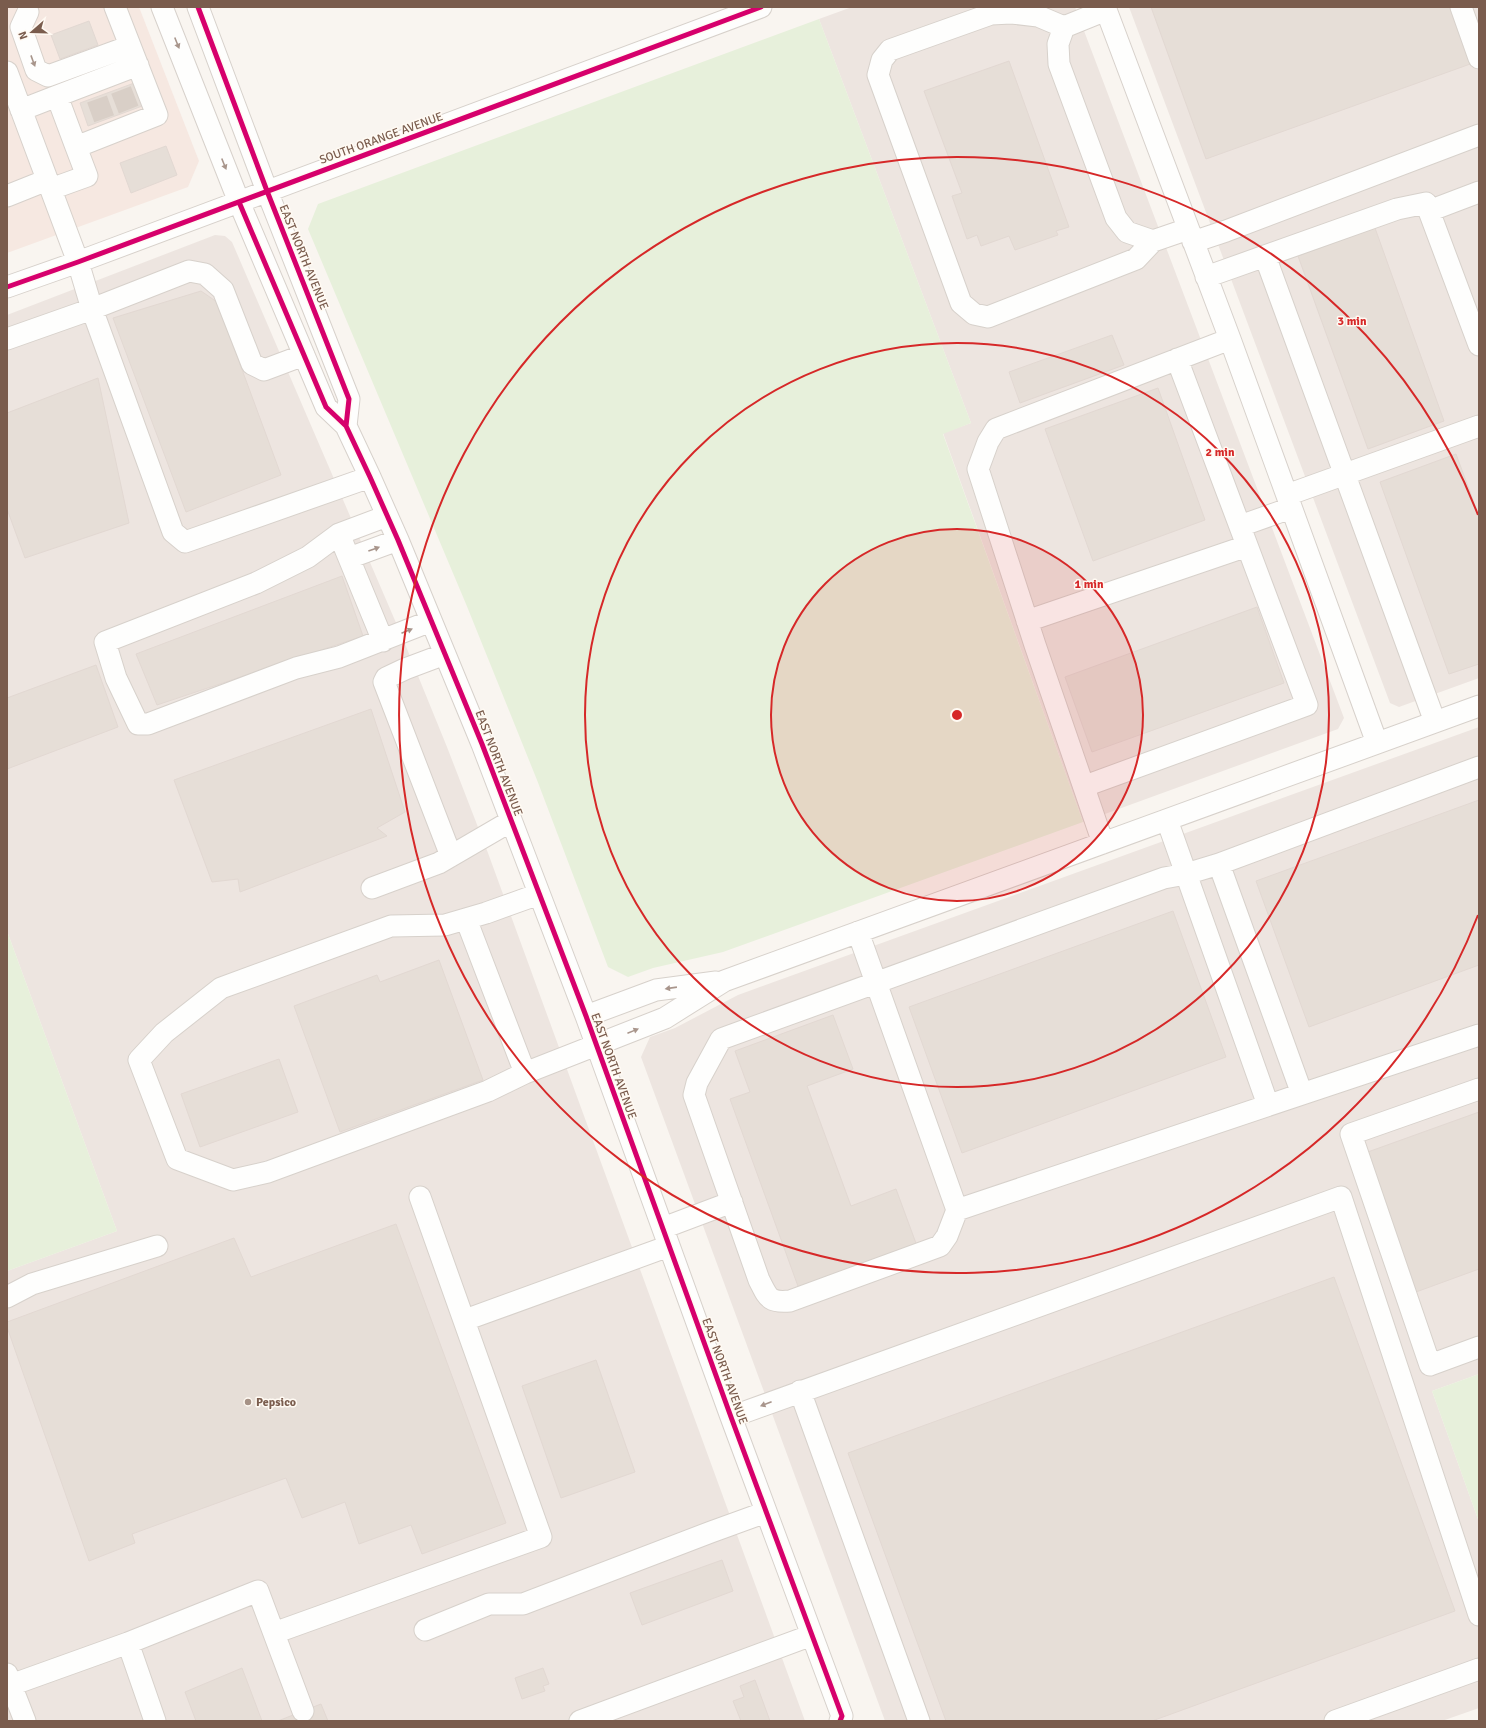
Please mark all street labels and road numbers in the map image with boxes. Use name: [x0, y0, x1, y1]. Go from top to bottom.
street label: SOUTH ORANGE AVENUE: [317, 109, 445, 168]
street label: EAST NORTH AVENUE: [276, 202, 332, 312]
street label: EAST NORTH AVENUE: [471, 708, 526, 818]
street label: EAST NORTH AVENUE: [587, 1011, 640, 1122]
street label: EAST NORTH AVENUE: [698, 1316, 751, 1427]

